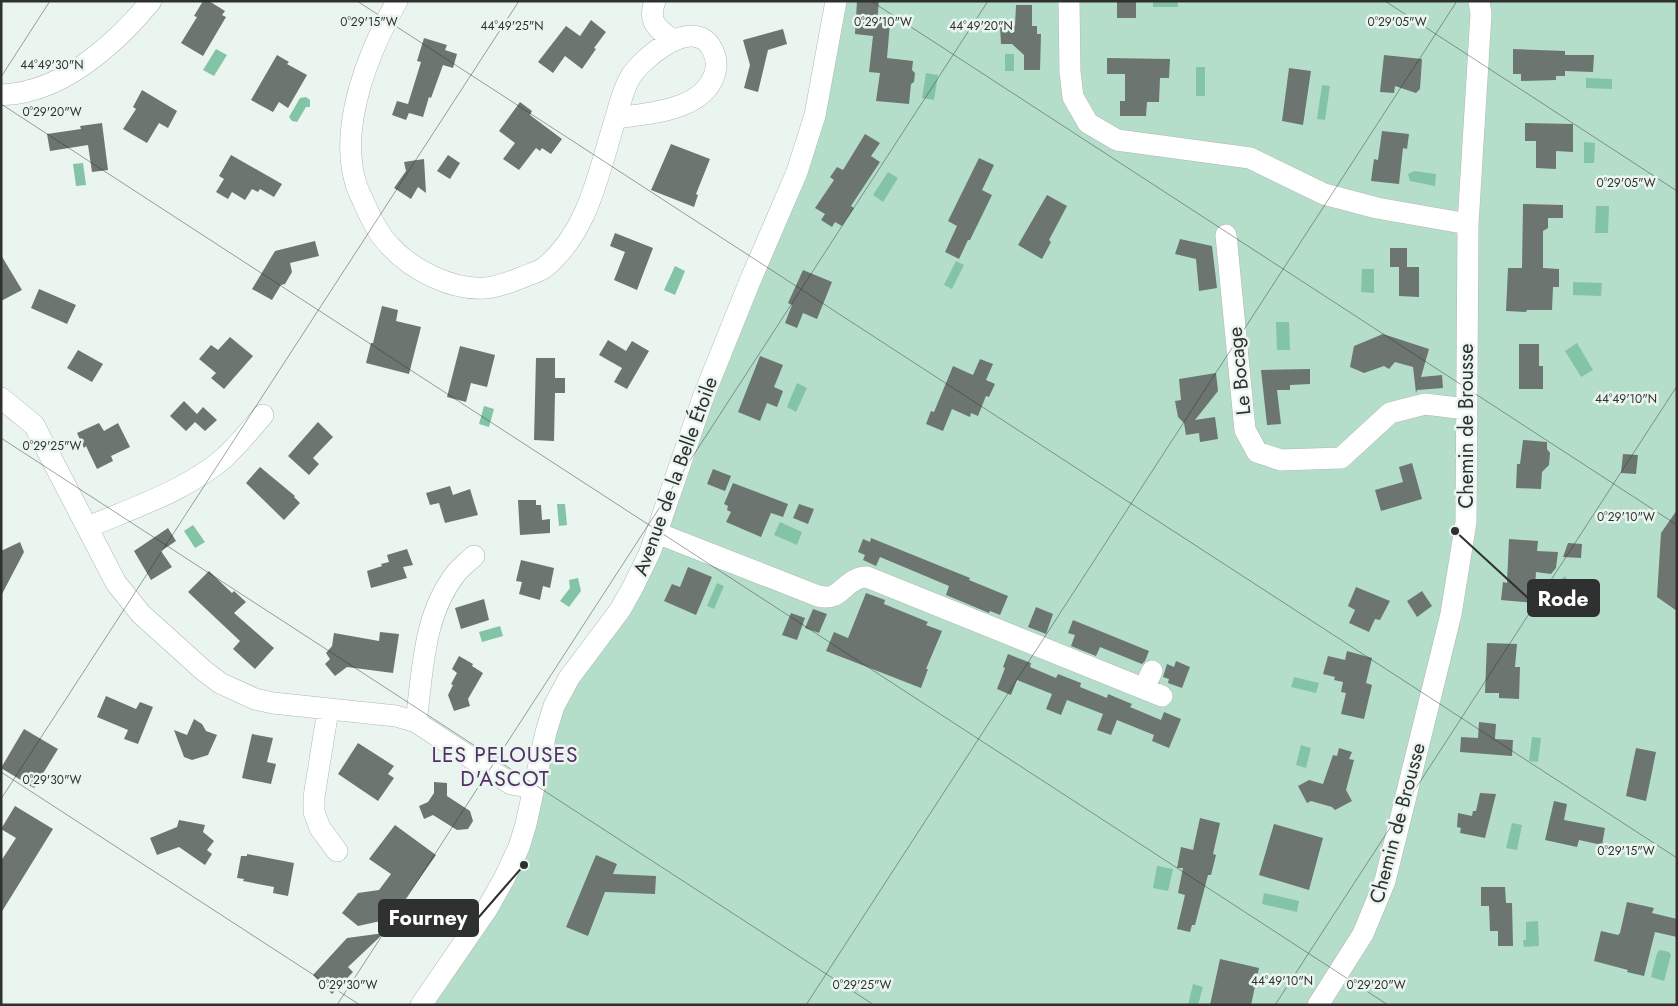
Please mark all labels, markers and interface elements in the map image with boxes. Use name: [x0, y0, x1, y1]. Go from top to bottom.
text: 0°29'15"W: [340, 13, 398, 31]
text: 0°29'10"W: [854, 13, 912, 31]
text: 0°29'05"W: [1367, 13, 1427, 31]
text: 44°49'25"N: [480, 17, 544, 35]
text: 44°49'20"N: [949, 17, 1013, 35]
text: 44°49'30"N: [20, 56, 84, 74]
text: 0°29'20"W: [22, 103, 82, 121]
text: 0°29'05"W: [1596, 174, 1656, 192]
street label: Le Bocage: [1220, 326, 1259, 416]
street label: Chemin de Brousse: [1452, 343, 1481, 509]
street label: Avenue de la Belle Étoile: [626, 373, 725, 580]
text: 44°49'10"N: [1595, 390, 1657, 408]
text: 0°29'25"W: [23, 437, 81, 455]
text: 0°29'10"W: [1597, 508, 1655, 526]
callout: Rode: [1528, 580, 1599, 616]
text: Rode: [1538, 584, 1588, 614]
district label: LES PELOUSES D'ASCOT: [432, 740, 579, 794]
street label: Chemin de Brousse: [1362, 740, 1433, 907]
text: 0°29'30"W: [23, 771, 82, 789]
text: 0°29'15"W: [1597, 842, 1655, 860]
callout: Fourney: [379, 900, 478, 936]
text: Fourney: [389, 903, 468, 933]
text: 44°49'10"N: [1251, 972, 1313, 990]
text: 0°29'30"W: [319, 976, 378, 994]
text: 0°29'25"W: [833, 976, 891, 994]
text: 0°29'20"W: [1346, 976, 1406, 994]

